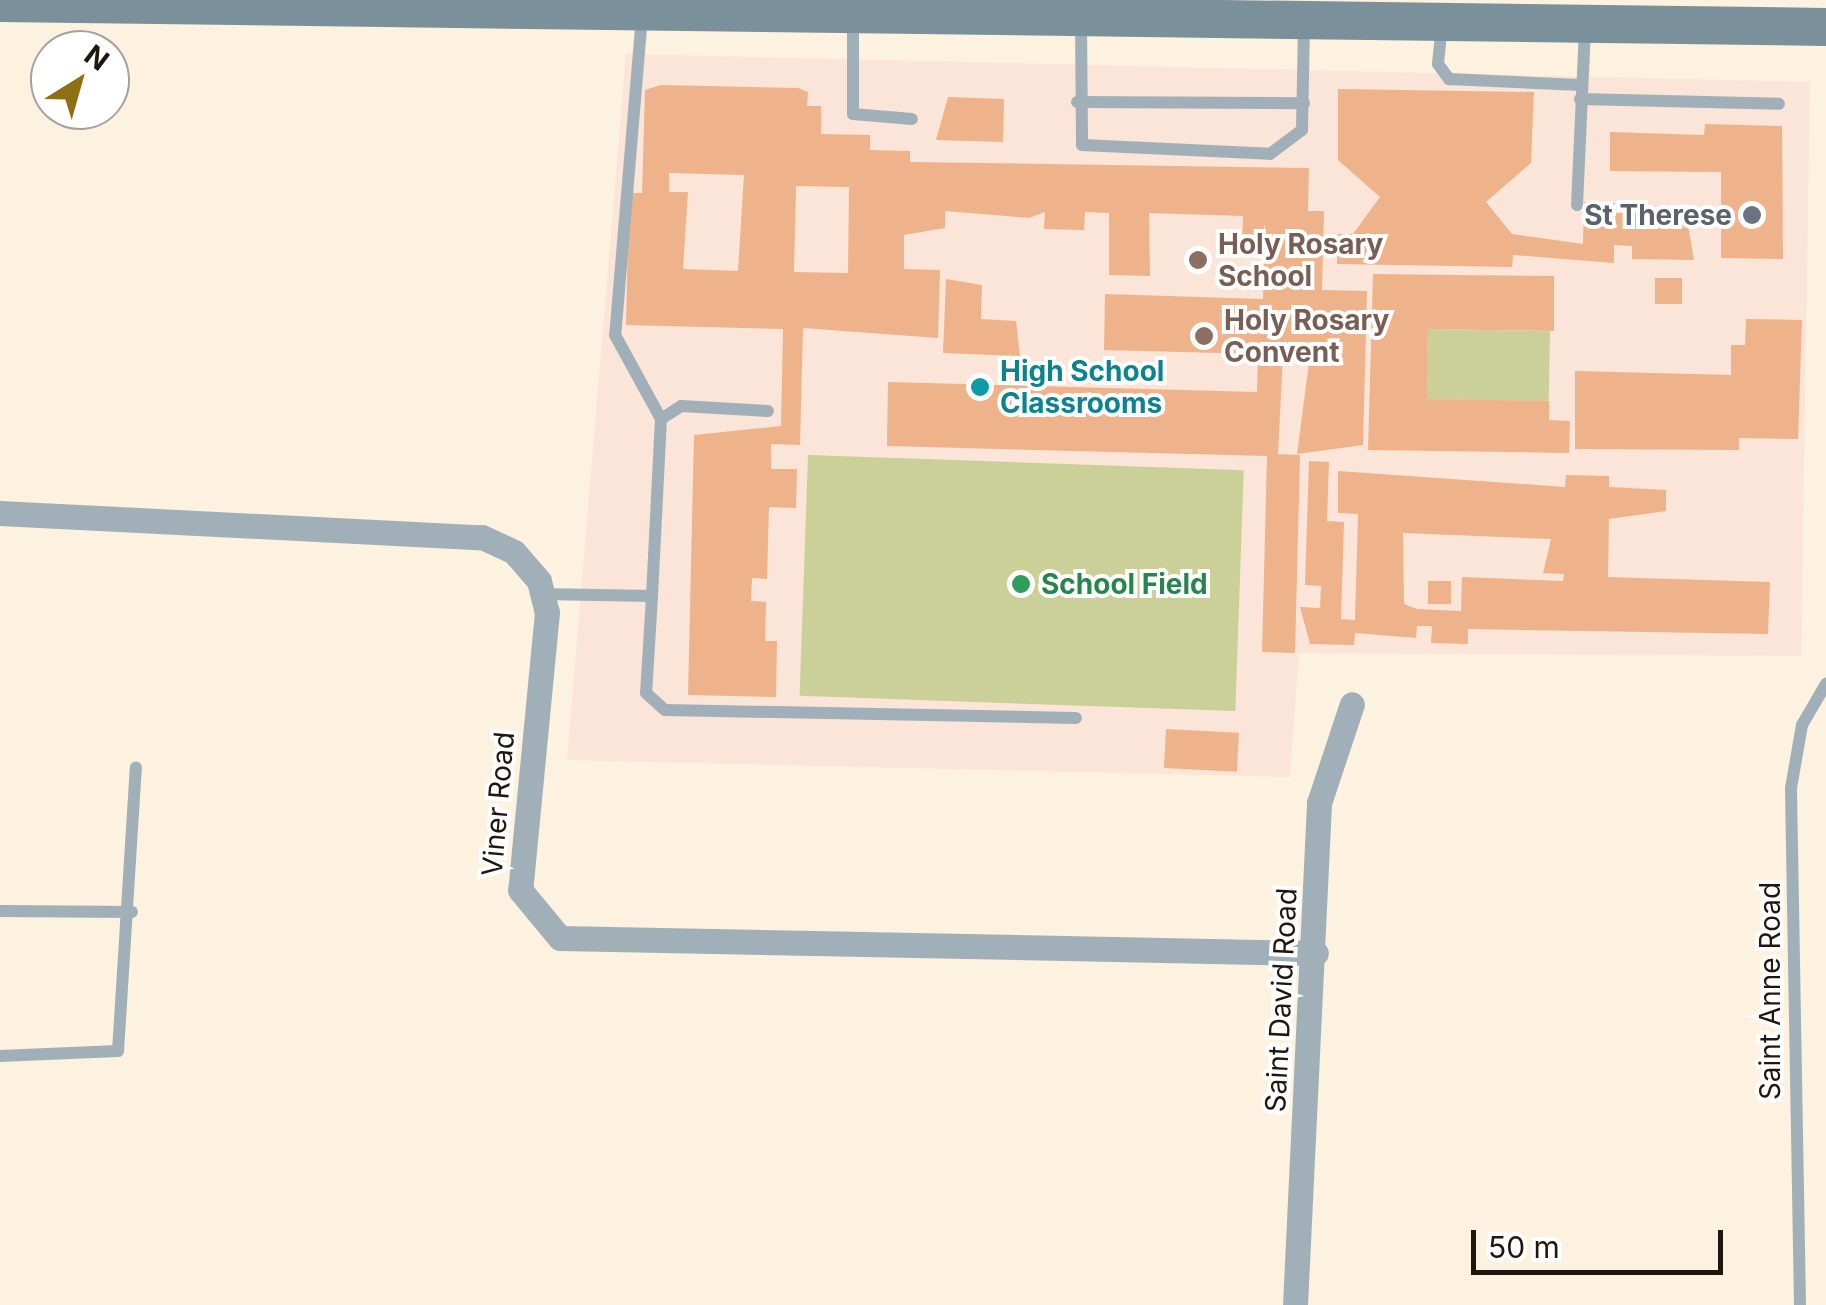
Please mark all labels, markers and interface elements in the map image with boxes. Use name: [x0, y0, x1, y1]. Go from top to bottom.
north arrow: [30, 30, 130, 130]
text: N: [78, 38, 116, 78]
place label: St Therese: [1584, 198, 1732, 232]
marker: St Therese: [1741, 204, 1763, 226]
place label: Holy Rosary School: [1218, 227, 1383, 293]
marker: Holy Rosary School: [1187, 249, 1209, 271]
place label: Holy Rosary Convent: [1224, 303, 1389, 369]
marker: Holy Rosary Convent: [1193, 325, 1215, 347]
place label: High School Classrooms: [1000, 354, 1164, 420]
marker: High School Classrooms: [969, 376, 991, 398]
place label: School Field: [1041, 567, 1208, 601]
marker: School Field: [1010, 573, 1032, 595]
street label: Viner Road: [475, 730, 521, 878]
street label: Saint Anne Road: [1753, 882, 1787, 1100]
street label: Saint David Road: [1258, 887, 1304, 1113]
scale bar: [1476, 1210, 1728, 1272]
text: 50 m: [1488, 1229, 1560, 1265]

